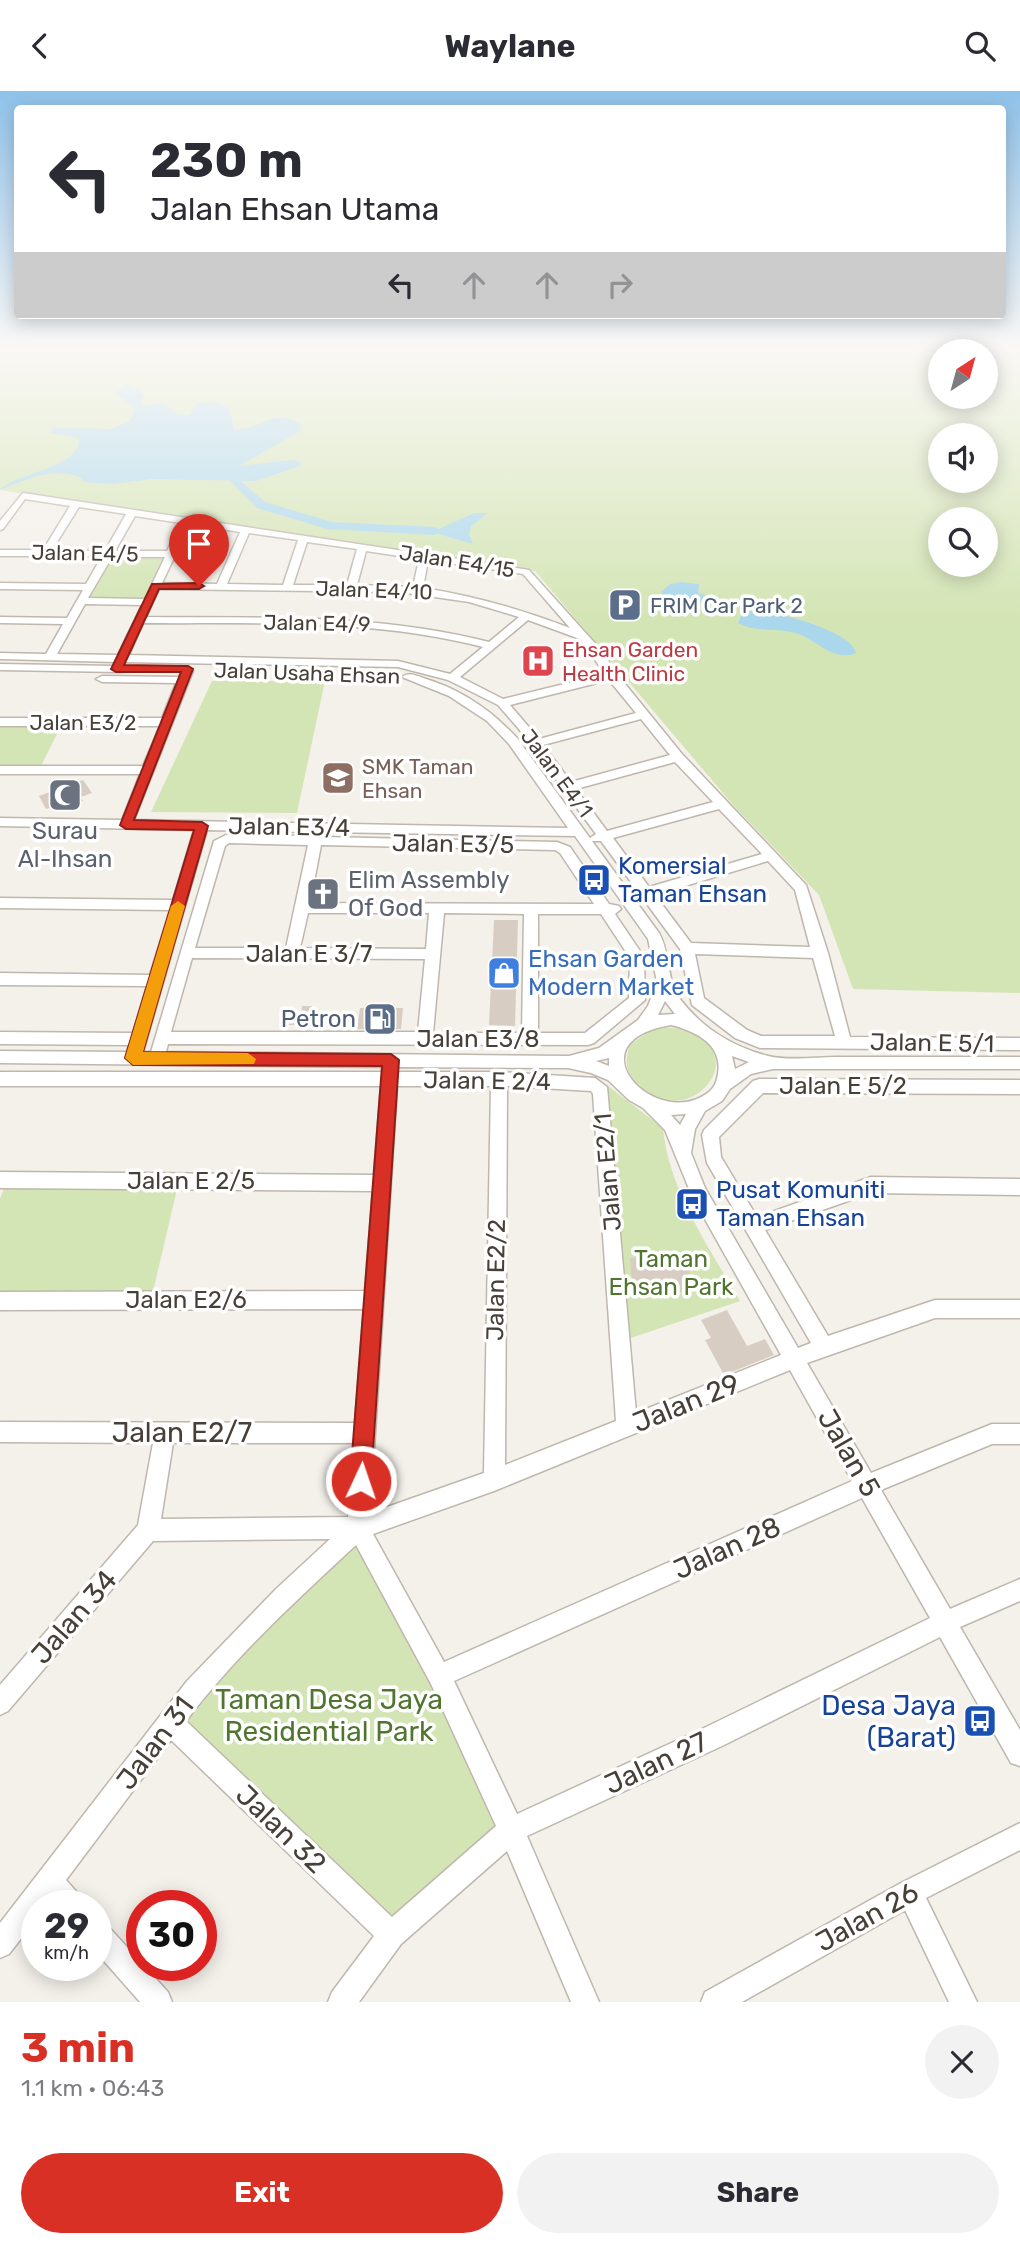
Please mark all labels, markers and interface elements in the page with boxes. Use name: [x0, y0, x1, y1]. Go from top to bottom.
icon: back: [21, 27, 59, 65]
text: Waylane: [444, 27, 576, 65]
icon: search: [961, 27, 999, 65]
text: 230 m: [150, 131, 303, 189]
icon: left: [35, 133, 126, 224]
text: Jalan Ehsan Utama: [150, 190, 439, 228]
icon: left: [382, 266, 420, 304]
icon: ahead: [455, 266, 493, 304]
icon: ahead: [528, 266, 566, 304]
icon: right: [601, 266, 639, 304]
north arrow: [928, 339, 998, 409]
map controls: [928, 339, 998, 577]
button: sound: [928, 423, 998, 493]
button: search: [928, 507, 998, 577]
pin: [169, 514, 229, 586]
icon: arrive: [180, 525, 218, 563]
street label: Jalan E4/5: [31, 540, 139, 566]
street label: Jalan E4/15: [398, 540, 516, 582]
street label: Jalan E4/10: [315, 575, 433, 605]
parking icon: FRIM Car Park 2: [606, 586, 644, 624]
place label: FRIM Car Park 2: [650, 593, 803, 618]
street label: Jalan E4/9: [263, 610, 371, 636]
place label: Ehsan Garden Health Clinic: [562, 637, 698, 686]
hospital icon: Ehsan Garden Health Clinic: [519, 642, 557, 680]
street label: Jalan Usaha Ehsan: [213, 657, 401, 689]
street label: Jalan E3/2: [30, 710, 136, 735]
street label: Jalan E4/1: [516, 724, 598, 822]
place label: SMK Taman Ehsan: [362, 754, 474, 803]
school or university icon: SMK Taman Ehsan: [319, 759, 357, 797]
mosque icon: Surau Al-Ihsan: [46, 776, 84, 814]
street label: Jalan E3/4: [228, 812, 350, 842]
place label: Surau Al-Ihsan: [18, 817, 112, 873]
street label: Jalan E3/5: [392, 829, 514, 859]
place label: Komersial Taman Ehsan: [618, 852, 767, 908]
bus stop icon: Komersial Taman Ehsan: [575, 861, 613, 899]
place label: Elim Assembly Of God: [348, 866, 509, 922]
church icon: Elim Assembly Of God: [304, 875, 342, 913]
street label: Jalan E 3/7: [246, 940, 372, 968]
place label: Ehsan Garden Modern Market: [528, 945, 694, 1001]
shop icon: Ehsan Garden Modern Market: [485, 954, 523, 992]
fuel station icon: Petron: [361, 1000, 399, 1038]
place label: Petron: [281, 1005, 356, 1033]
street label: Jalan E3/8: [416, 1025, 540, 1053]
street label: Jalan E 5/1: [870, 1028, 994, 1058]
street label: Jalan E 2/4: [423, 1066, 551, 1096]
street label: Jalan E 5/2: [779, 1072, 907, 1100]
street label: Jalan E2/1: [589, 1112, 627, 1232]
street label: Jalan E 2/5: [127, 1167, 255, 1195]
place label: Pusat Komuniti Taman Ehsan: [716, 1176, 885, 1232]
bus stop icon: Pusat Komuniti Taman Ehsan: [673, 1185, 711, 1223]
street label: Jalan E2/2: [481, 1219, 511, 1341]
park label: Taman Ehsan Park: [609, 1245, 734, 1301]
street label: Jalan E2/6: [125, 1286, 247, 1314]
street label: Jalan 29: [628, 1367, 744, 1439]
street label: Jalan 5: [811, 1403, 887, 1503]
street label: Jalan E2/7: [112, 1416, 252, 1449]
position arrow: [324, 1444, 398, 1518]
street label: Jalan 28: [668, 1510, 786, 1586]
street label: Jalan 34: [24, 1563, 124, 1671]
park label: Taman Desa Jaya Residential Park: [215, 1683, 443, 1748]
place label: Desa Jaya (Barat): [821, 1689, 956, 1754]
street label: Jalan 31: [109, 1690, 201, 1796]
bus stop icon: Desa Jaya (Barat): [961, 1702, 999, 1740]
street label: Jalan 27: [599, 1725, 713, 1801]
street label: Jalan 32: [229, 1778, 333, 1880]
street label: Jalan 26: [810, 1875, 924, 1959]
speed limit sign: 30: [126, 1890, 217, 1981]
text: 29: [44, 1905, 89, 1947]
text: km/h: [44, 1942, 89, 1964]
text: 3 min: [21, 2023, 135, 2073]
button: close: [925, 2025, 999, 2099]
text: 1.1 km · 06:43: [21, 2074, 164, 2102]
button: Exit: [21, 2153, 503, 2233]
button: Share: [517, 2153, 999, 2233]

